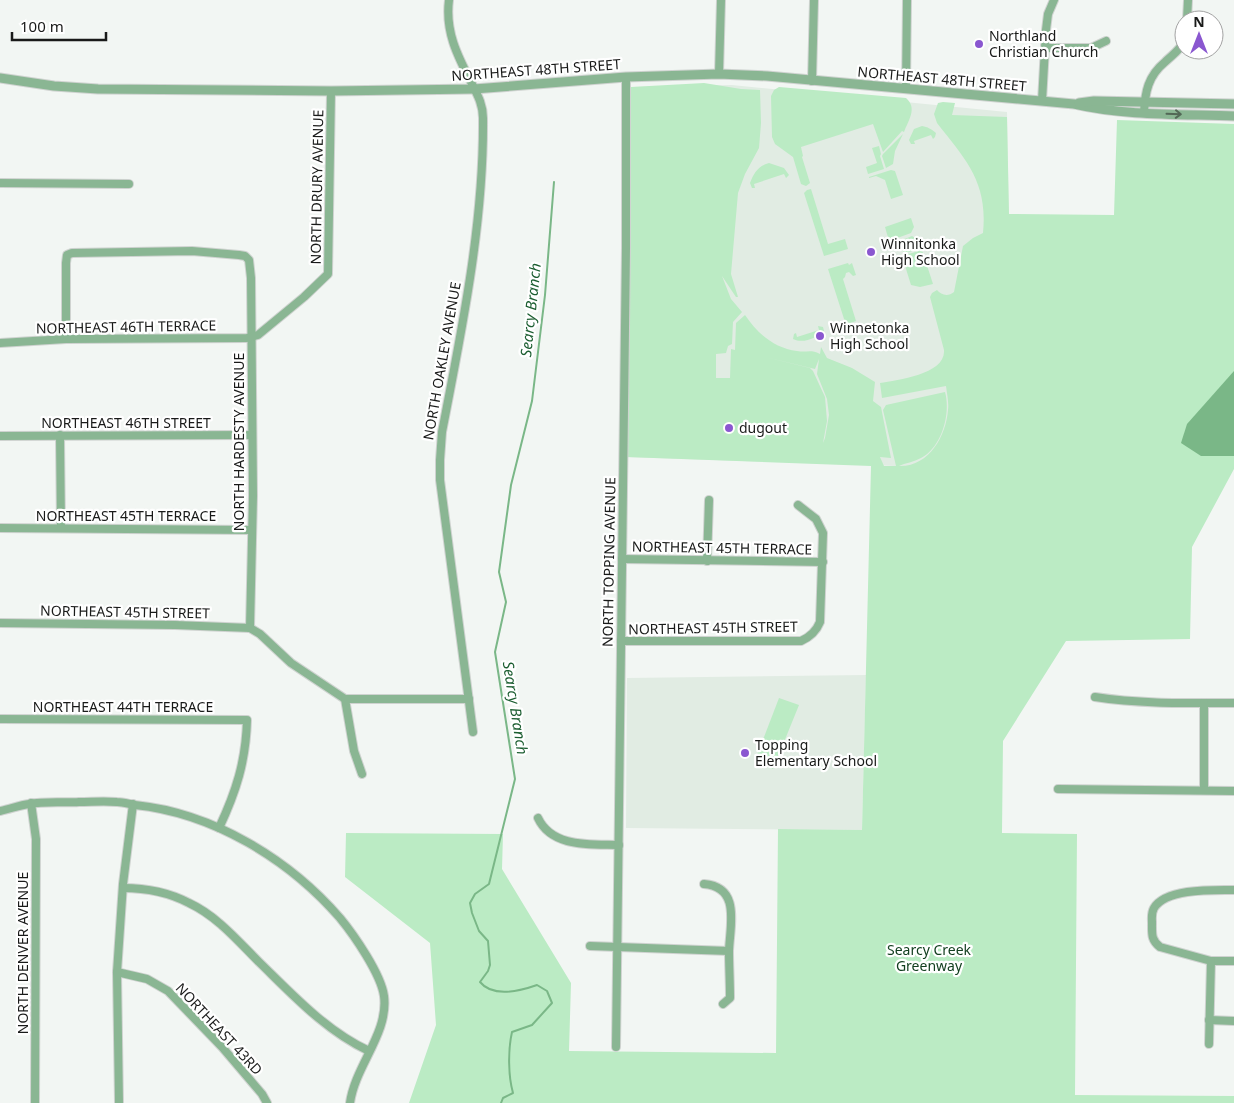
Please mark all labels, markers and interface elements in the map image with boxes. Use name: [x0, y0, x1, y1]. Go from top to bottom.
scale bar: [12, 10, 106, 42]
north arrow: [1174, 10, 1224, 60]
text: N: [1193, 12, 1205, 31]
text: 100 m: [20, 16, 64, 36]
place label: Northland Christian Church: [989, 26, 1098, 61]
marker: Northland Christian Church: [973, 38, 985, 50]
street label: NORTHEAST 48TH STREET: [451, 54, 621, 85]
street label: NORTHEAST 48TH STREET: [857, 62, 1028, 95]
street label: NORTH DRURY AVENUE: [306, 109, 327, 265]
one-way arrow: [1166, 109, 1182, 119]
place label: Winnitonka High School: [881, 234, 960, 269]
marker: Winnitonka High School: [865, 246, 877, 258]
water label: Searcy Branch: [515, 262, 545, 358]
street label: NORTH OAKLEY AVENUE: [418, 280, 465, 441]
street label: NORTHEAST 46TH TERRACE: [36, 315, 216, 338]
place label: Winnetonka High School: [830, 318, 909, 353]
marker: Winnetonka High School: [814, 330, 826, 342]
street label: NORTH HARDESTY AVENUE: [229, 353, 248, 531]
street label: NORTHEAST 46TH STREET: [41, 413, 211, 432]
place label: dugout: [739, 418, 787, 437]
marker: dugout: [723, 422, 735, 434]
street label: NORTH TOPPING AVENUE: [598, 477, 619, 647]
street label: NORTHEAST 45TH TERRACE: [36, 506, 216, 525]
street label: NORTHEAST 45TH TERRACE: [632, 536, 812, 559]
street label: NORTHEAST 45TH STREET: [40, 601, 210, 622]
street label: NORTHEAST 45TH STREET: [628, 617, 798, 638]
water label: Searcy Branch: [499, 660, 533, 756]
street label: NORTHEAST 44TH TERRACE: [33, 697, 213, 716]
place label: Topping Elementary School: [755, 735, 877, 770]
marker: Topping Elementary School: [739, 747, 751, 759]
street label: NORTH DENVER AVENUE: [13, 872, 32, 1034]
park label: Searcy Creek Greenway: [887, 940, 972, 975]
street label: NORTHEAST 43RD: [172, 979, 267, 1079]

